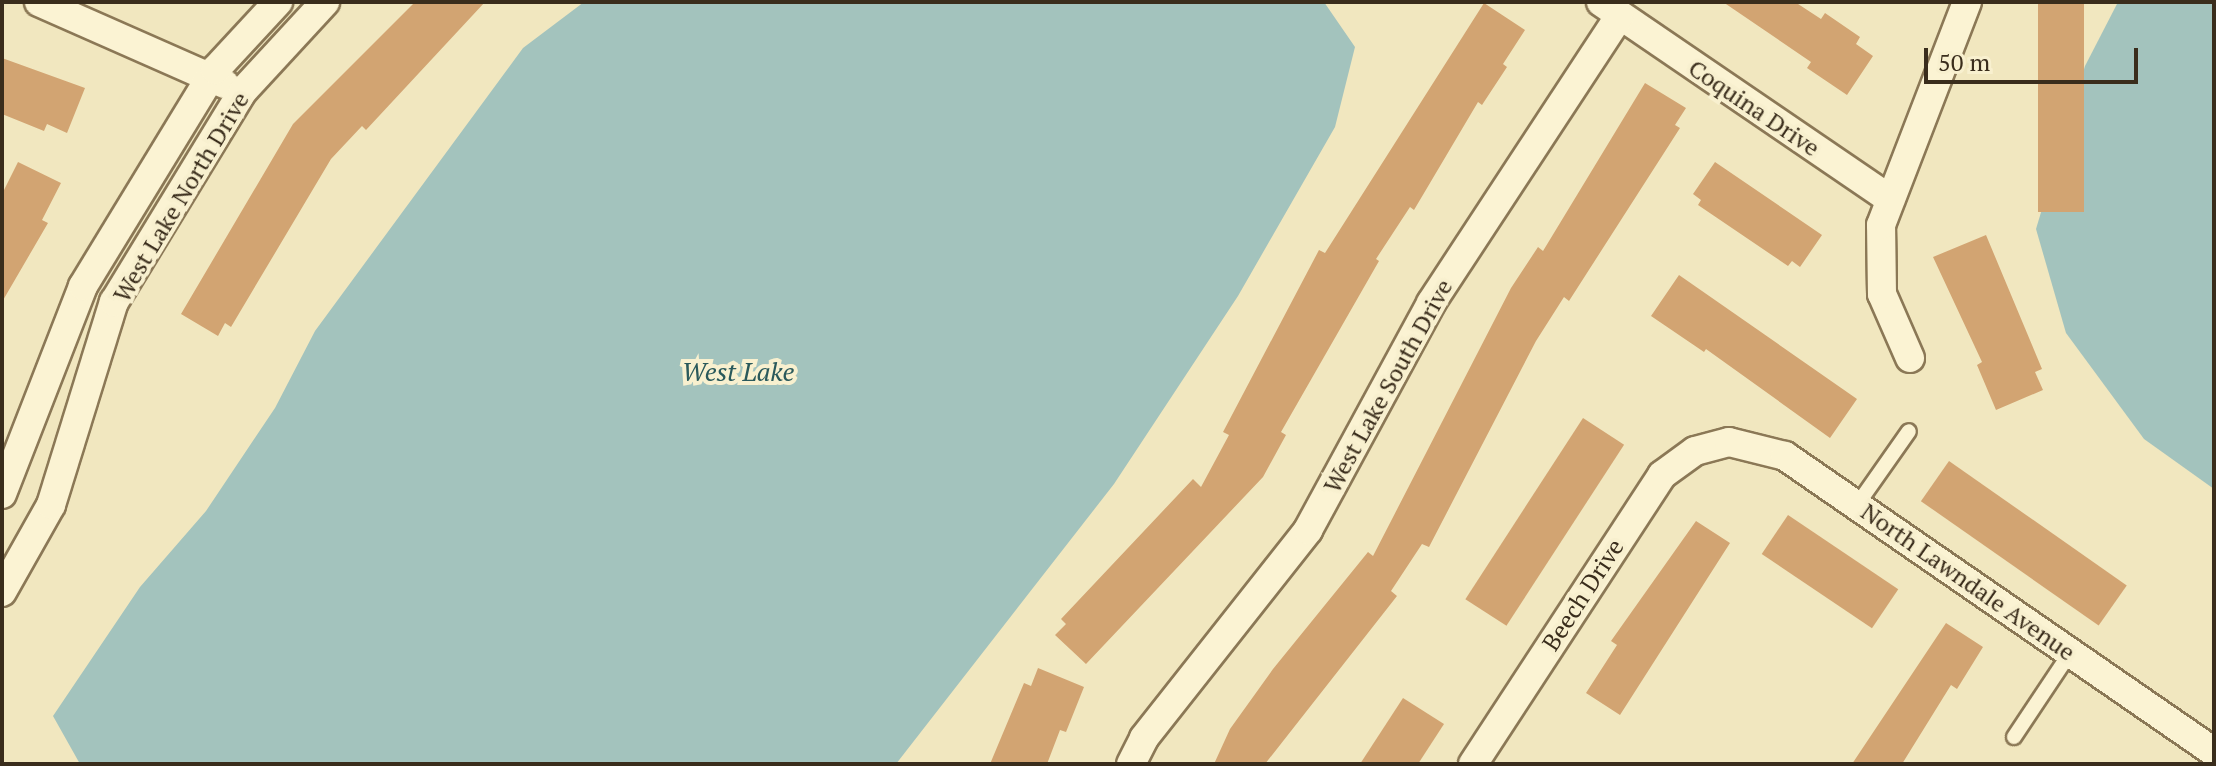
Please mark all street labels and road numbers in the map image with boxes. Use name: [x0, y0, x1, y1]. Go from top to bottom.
street label: Coquina Drive: [1683, 54, 1825, 162]
street label: West Lake North Drive: [107, 87, 255, 307]
street label: West Lake South Drive: [1317, 274, 1459, 498]
street label: North Lawndale Avenue: [1855, 497, 2081, 667]
street label: Beech Drive: [1536, 534, 1630, 656]

